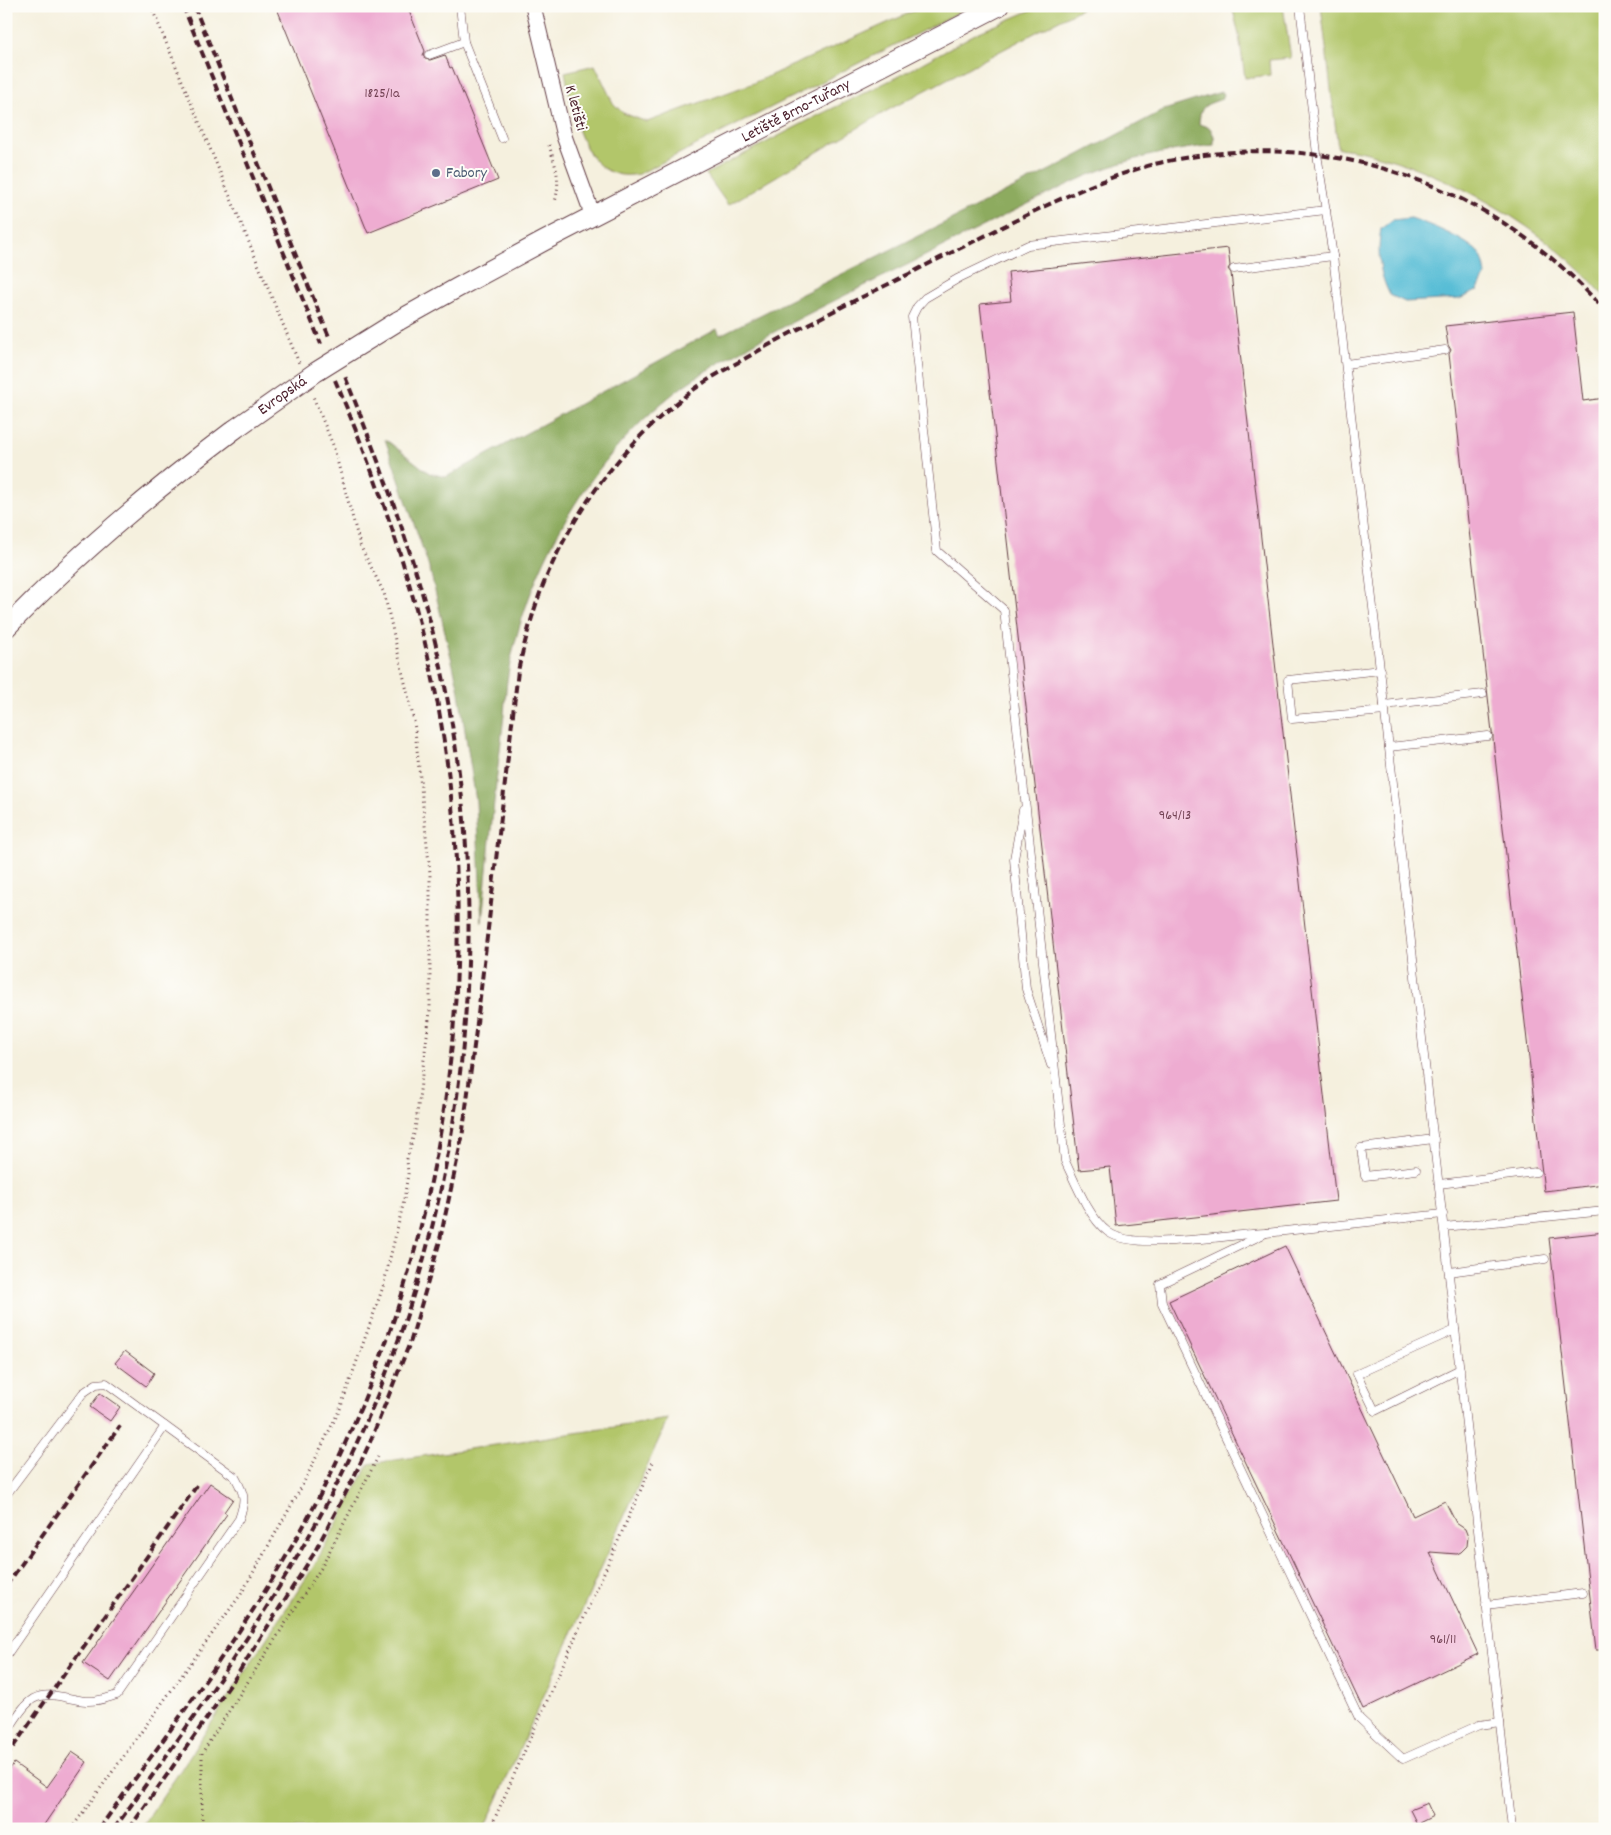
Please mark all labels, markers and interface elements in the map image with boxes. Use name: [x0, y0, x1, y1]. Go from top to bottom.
street label: Letiště Brno-Tuřany: [737, 73, 855, 149]
street label: K letišti: [558, 83, 592, 133]
house number: 1825/1a: [365, 84, 400, 104]
place label: Fabory: [446, 162, 488, 185]
marker: Fabory: [430, 167, 442, 179]
street label: Evropská: [253, 370, 312, 421]
house number: 964/13: [1159, 806, 1191, 826]
house number: 961/11: [1430, 1630, 1456, 1650]

